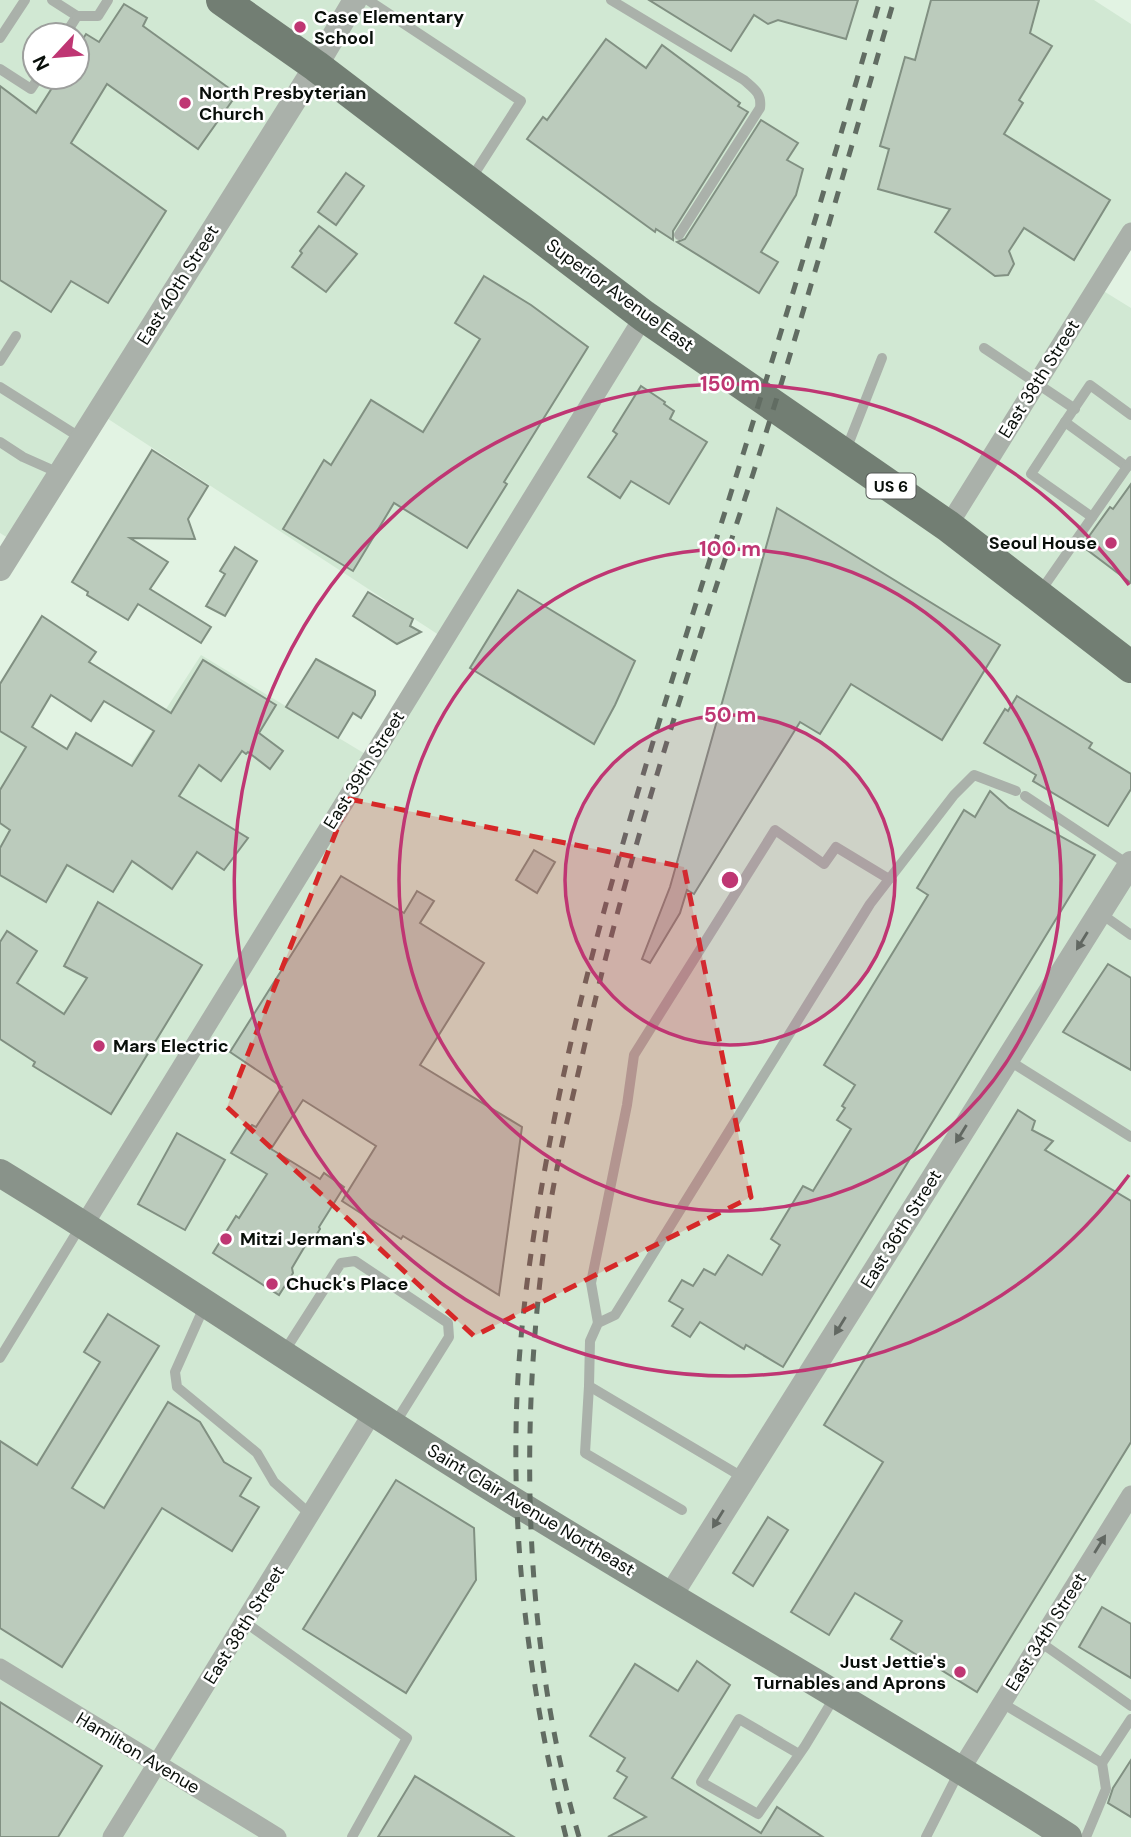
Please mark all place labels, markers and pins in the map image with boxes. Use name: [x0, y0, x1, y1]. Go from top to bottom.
place label: Case Elementary School: [314, 5, 464, 50]
marker: Case Elementary School: [292, 19, 308, 35]
place label: North Presbyterian Church: [199, 81, 366, 126]
marker: North Presbyterian Church: [177, 95, 193, 111]
place label: Seoul House: [989, 531, 1097, 555]
marker: Seoul House: [1103, 535, 1119, 551]
centre of rings: [718, 868, 742, 892]
place label: Mars Electric: [113, 1034, 229, 1058]
marker: Mars Electric: [91, 1038, 107, 1054]
place label: Mitzi Jerman's: [240, 1227, 365, 1251]
marker: Mitzi Jerman's: [218, 1231, 234, 1247]
place label: Chuck's Place: [286, 1272, 409, 1296]
marker: Chuck's Place: [264, 1276, 280, 1292]
place label: Just Jettie's Turnables and Aprons: [754, 1650, 946, 1695]
marker: Just Jettie's Turnables and Aprons: [952, 1664, 968, 1680]

